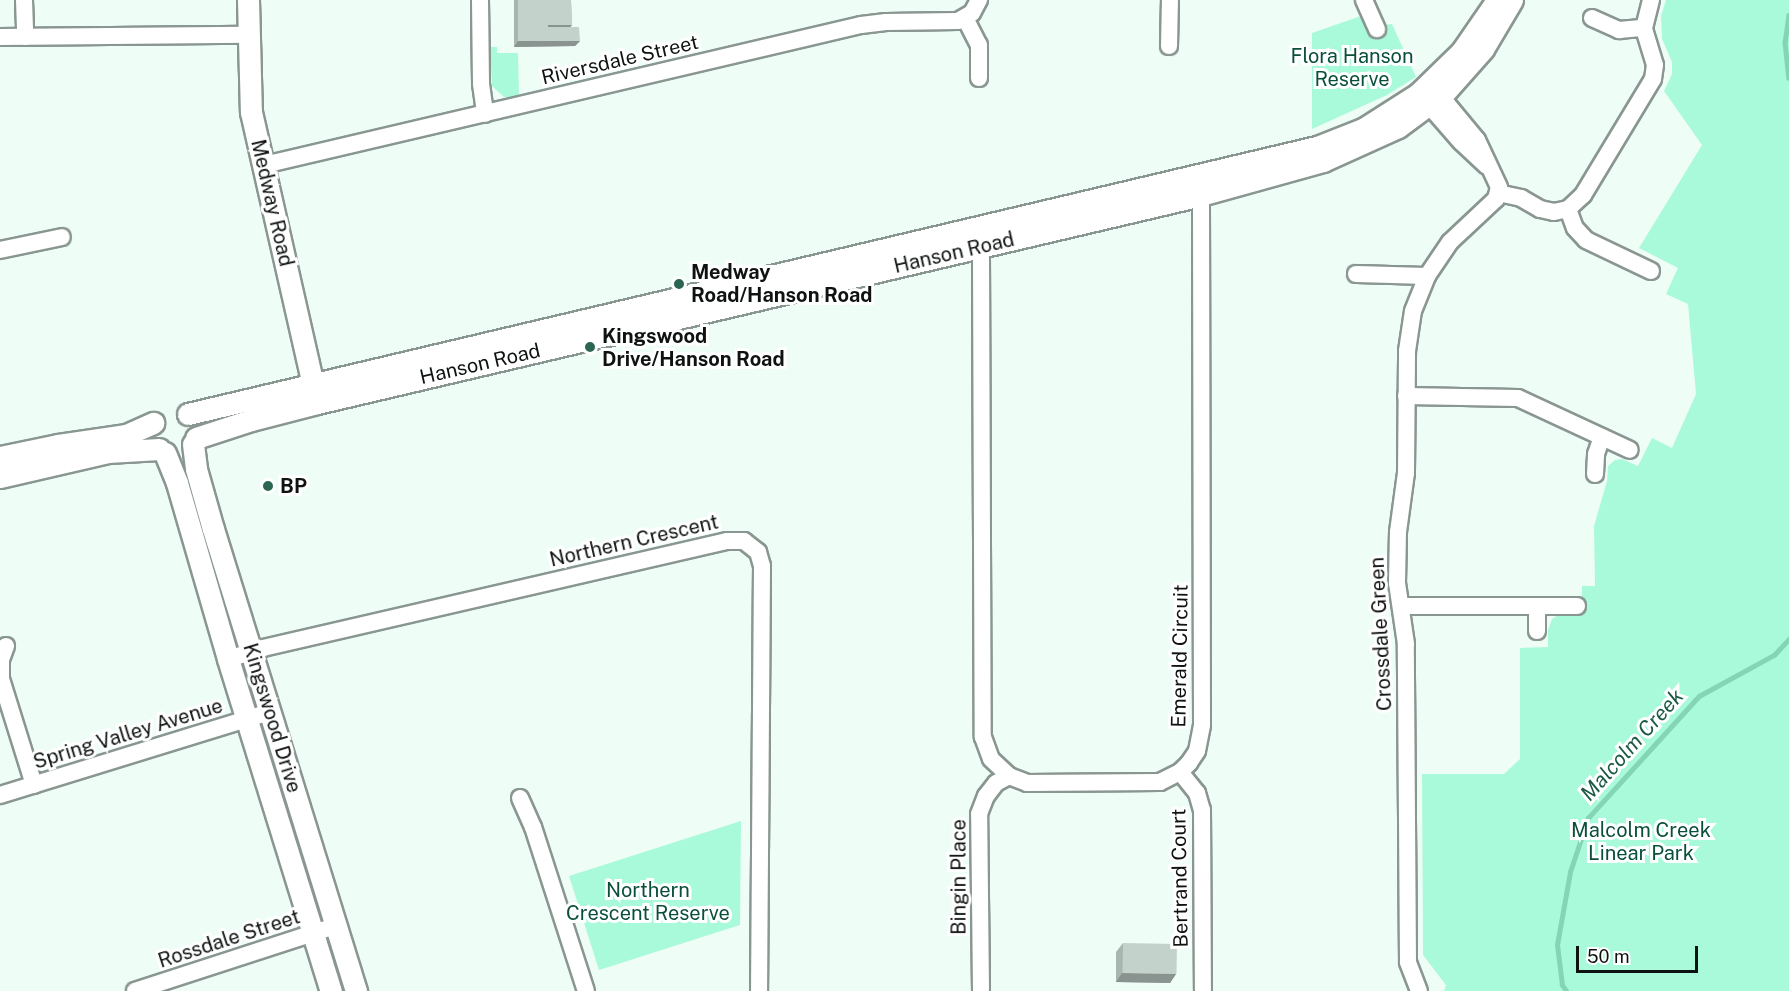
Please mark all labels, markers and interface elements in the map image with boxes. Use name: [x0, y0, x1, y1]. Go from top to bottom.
street label: Riversdale Street: [539, 30, 701, 90]
park label: Flora Hanson Reserve: [1291, 44, 1413, 91]
street label: Medway Road: [246, 137, 298, 269]
street label: Hanson Road: [891, 227, 1017, 279]
place label: Medway Road/Hanson Road: [691, 260, 872, 307]
marker: Medway Road/Hanson Road: [672, 277, 686, 291]
place label: Kingswood Drive/Hanson Road: [602, 324, 785, 371]
street label: Hanson Road: [417, 338, 543, 390]
marker: Kingswood Drive/Hanson Road: [583, 340, 597, 354]
place label: BP: [280, 474, 307, 498]
marker: BP: [261, 479, 275, 493]
street label: Northern Crescent: [547, 510, 721, 572]
street label: Crossdale Green: [1365, 556, 1397, 712]
street label: Emerald Circuit: [1167, 584, 1193, 728]
street label: Kingswood Drive: [238, 640, 306, 796]
water label: Malcolm Creek: [1575, 684, 1689, 806]
street label: Spring Valley Avenue: [30, 694, 226, 774]
street label: Bertrand Court: [1167, 808, 1193, 948]
street label: Bingin Place: [947, 819, 971, 935]
park label: Malcolm Creek Linear Park: [1571, 819, 1711, 866]
park label: Northern Crescent Reserve: [566, 879, 730, 926]
street label: Rossdale Street: [155, 905, 303, 973]
scale bar: [1579, 934, 1700, 972]
text: 50 m: [1587, 946, 1630, 967]

